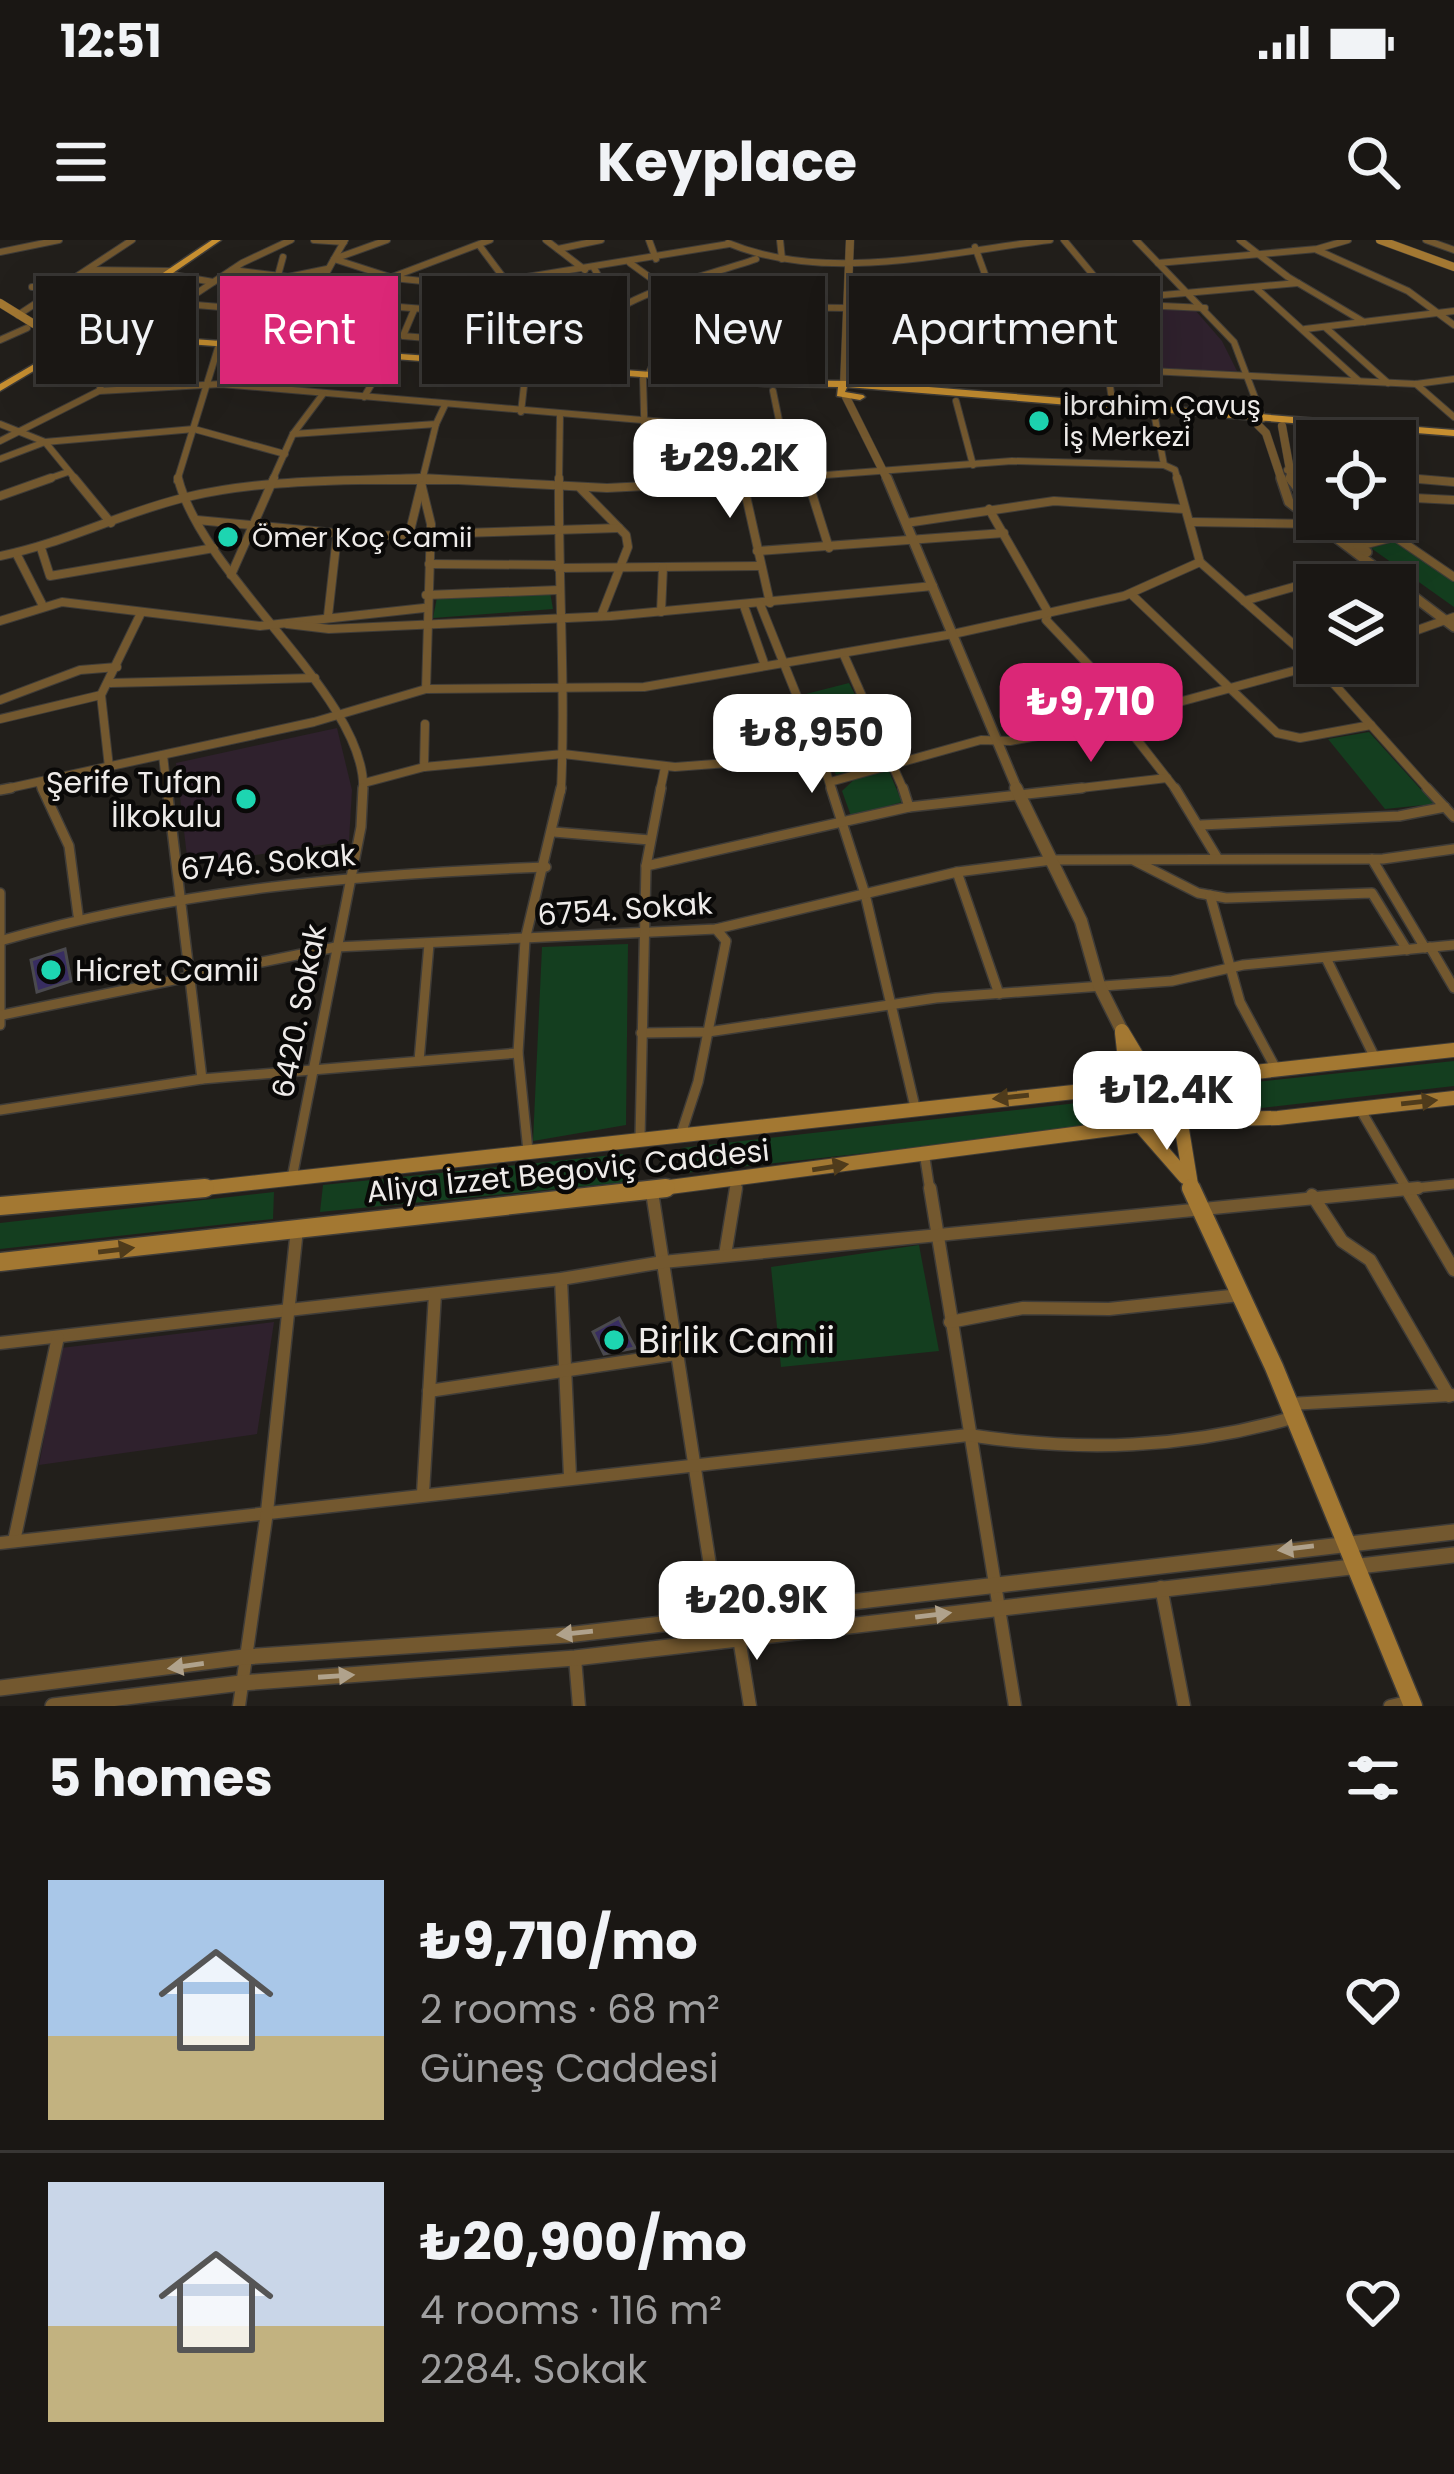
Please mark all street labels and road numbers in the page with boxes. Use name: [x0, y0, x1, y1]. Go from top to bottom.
street label: 6746. Sokak: [179, 833, 358, 891]
street label: 6754. Sokak: [536, 881, 715, 937]
street label: 6420. Sokak: [261, 920, 337, 1102]
street label: Aliya İzzet Begoviç Caddesi: [364, 1128, 772, 1214]

